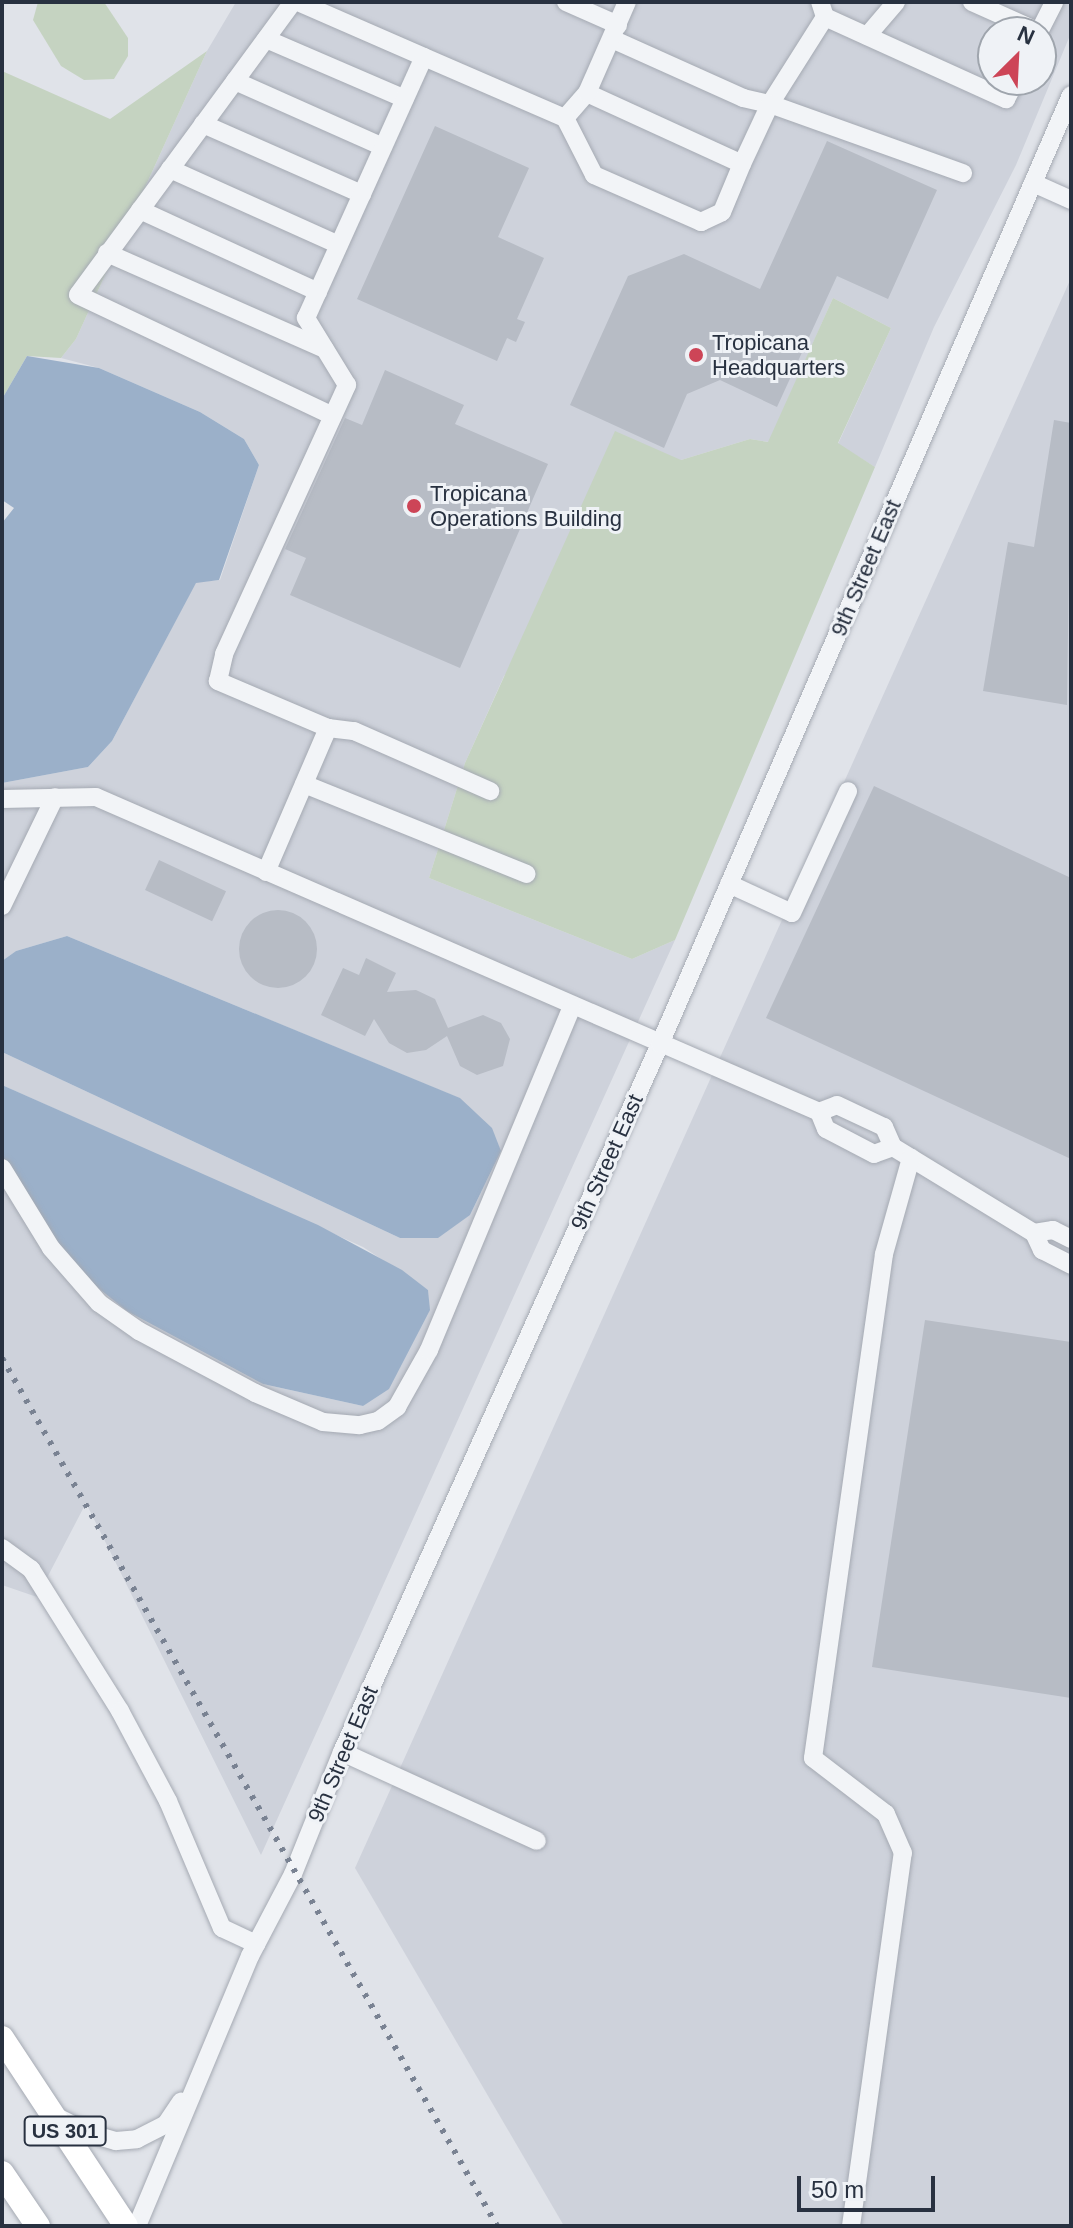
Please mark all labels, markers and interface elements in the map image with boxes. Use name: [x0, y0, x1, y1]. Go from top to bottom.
north arrow: [977, 16, 1057, 96]
text: N: [1014, 21, 1038, 50]
place label: Tropicana Headquarters: [712, 329, 845, 380]
marker: Tropicana Headquarters: [687, 346, 705, 364]
place label: Tropicana Operations Building: [430, 480, 622, 532]
street label: 9th Street East: [825, 496, 907, 640]
marker: Tropicana Operations Building: [405, 497, 423, 515]
street label: 9th Street East: [565, 1090, 649, 1234]
street label: 9th Street East: [302, 1682, 384, 1826]
road number: US 301: [23, 2115, 107, 2147]
scale bar: [801, 2160, 939, 2210]
text: 50 m: [811, 2176, 864, 2203]

